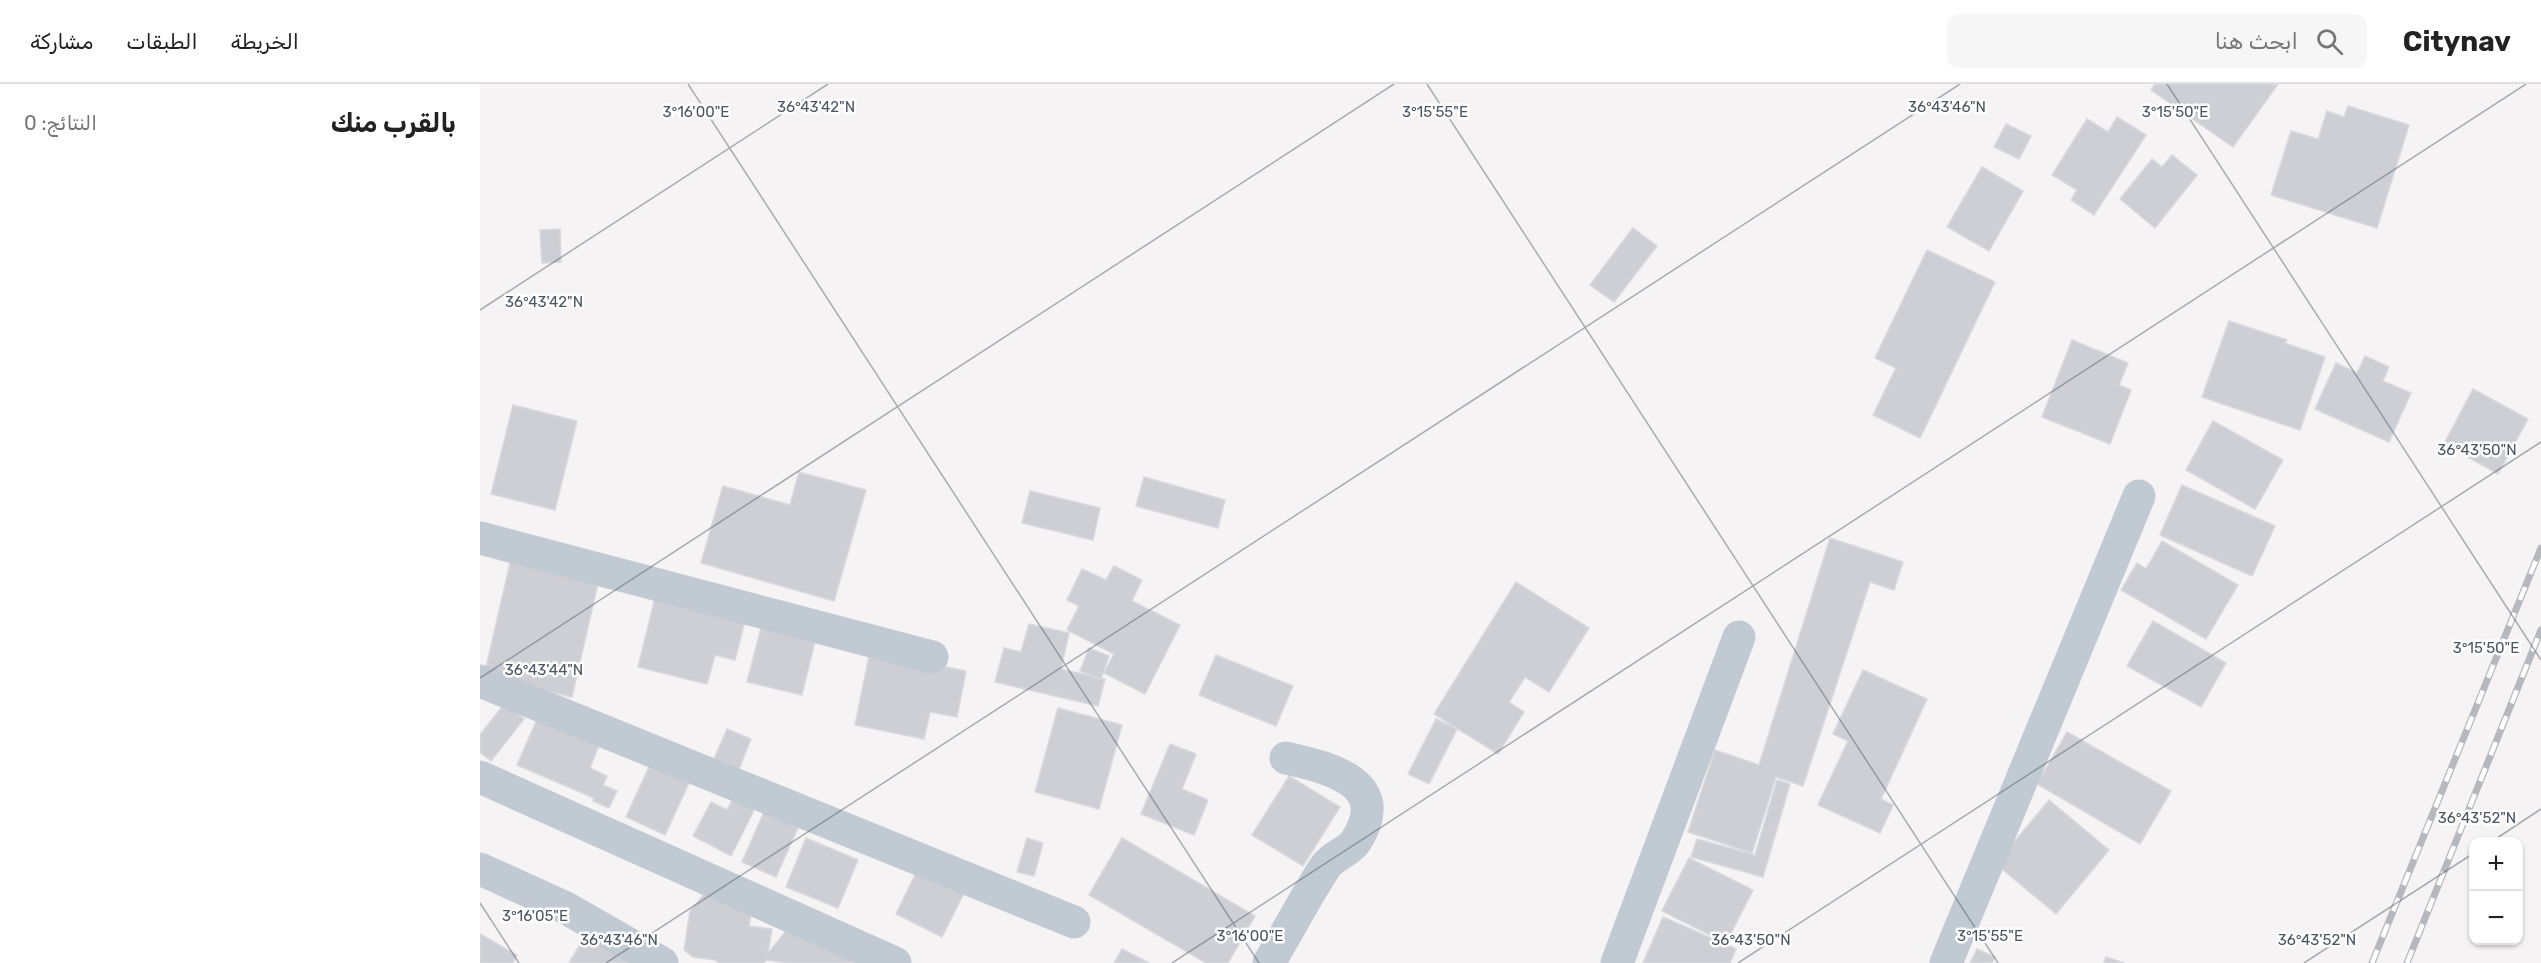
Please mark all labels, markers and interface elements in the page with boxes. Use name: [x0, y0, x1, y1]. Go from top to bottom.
search box: [1947, 14, 2367, 68]
icon: search: [2313, 25, 2346, 58]
text: Citynav: [2403, 25, 2511, 58]
text: ابحث هنا: [2215, 28, 2298, 55]
text: مشاركة: [30, 29, 93, 54]
text: الطبقات: [126, 29, 198, 54]
text: الخريطة: [231, 29, 299, 54]
text: 36°43'42"N: [777, 98, 855, 116]
text: 36°43'46"N: [1908, 98, 1986, 116]
text: 3°16'00"E: [663, 103, 729, 121]
text: 3°15'55"E: [1402, 103, 1468, 121]
text: 3°15'50"E: [2142, 103, 2208, 121]
text: بالقرب منك: [331, 108, 456, 139]
text: النتائج: 0: [24, 111, 97, 135]
text: 36°43'42"N: [505, 293, 583, 311]
text: 36°43'50"N: [2437, 441, 2517, 459]
text: 3°15'50"E: [2453, 639, 2519, 657]
text: 36°43'44"N: [505, 661, 583, 679]
text: 36°43'52"N: [2438, 809, 2516, 827]
map controls: [2469, 837, 2523, 945]
button: +: [2469, 837, 2523, 891]
button: −: [2469, 891, 2523, 945]
text: 3°16'05"E: [502, 907, 568, 925]
text: 3°16'00"E: [1217, 927, 1283, 945]
text: 3°15'55"E: [1957, 927, 2023, 945]
text: 36°43'46"N: [580, 931, 658, 949]
text: 36°43'50"N: [1711, 931, 1791, 949]
text: 36°43'52"N: [2278, 931, 2356, 949]

